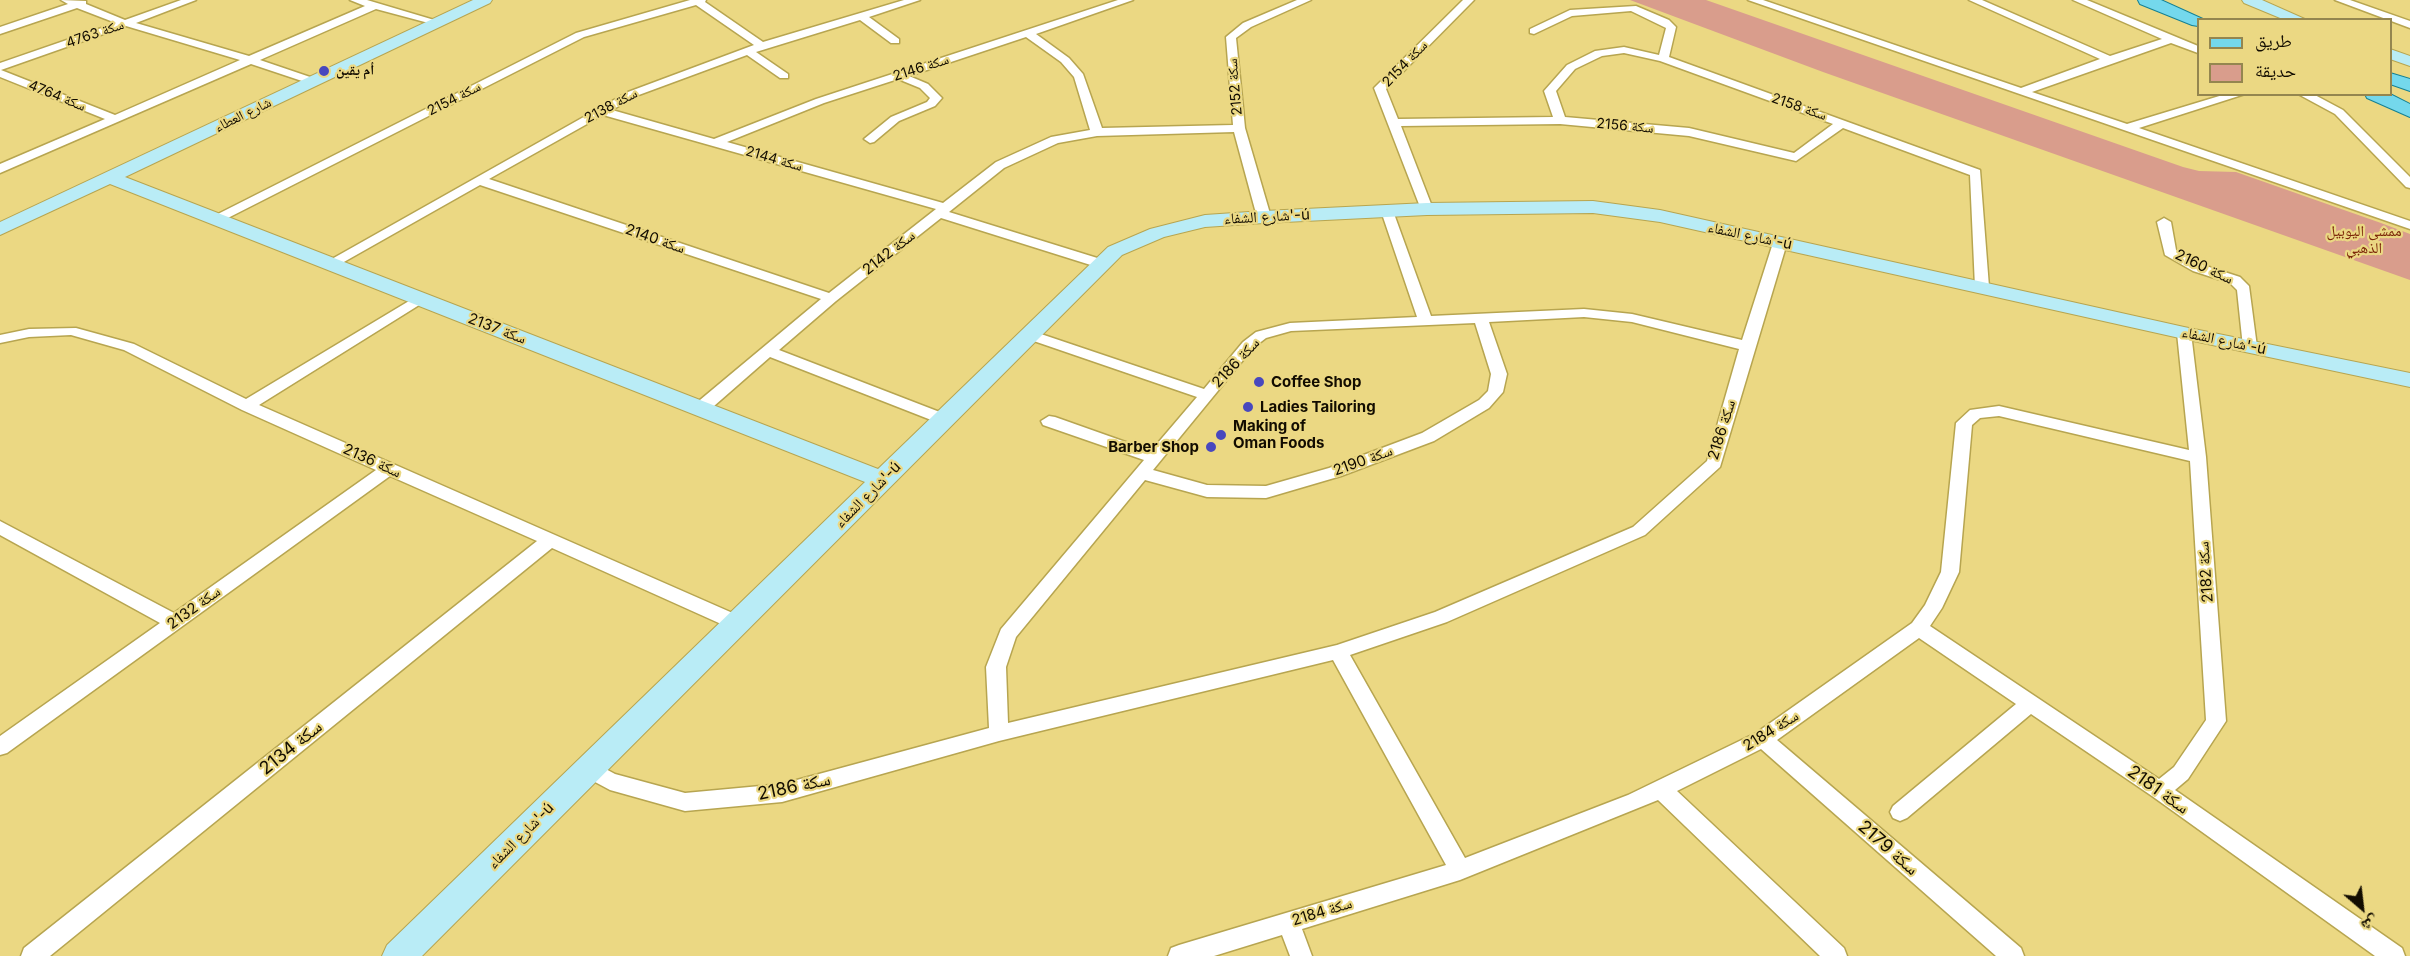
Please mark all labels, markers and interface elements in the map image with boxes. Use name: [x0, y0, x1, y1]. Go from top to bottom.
street label: سكة 4763: [64, 16, 126, 52]
legend: [2197, 18, 2392, 96]
text: طريق: [2255, 30, 2292, 51]
street label: سكة 2154: [1379, 37, 1431, 91]
street label: سكة 2146: [891, 51, 951, 85]
street label: سكة 2152: [1224, 58, 1246, 116]
text: حديقة: [2255, 60, 2296, 81]
place label: أم يقين: [336, 63, 374, 79]
marker: أم يقين: [317, 64, 331, 78]
street label: سكة 4764: [26, 77, 88, 115]
street label: سكة 2154: [424, 78, 484, 120]
street label: سكة 2138: [582, 85, 640, 127]
street label: سكة 2158: [1769, 90, 1829, 124]
street label: شارع العطاء: [212, 94, 274, 136]
street label: سكة 2156: [1596, 115, 1654, 137]
street label: سكة 2144: [744, 143, 804, 175]
street label: شارع الشفاء'-ú: [1224, 206, 1310, 228]
street label: شارع الشفاء'-ú: [1706, 218, 1794, 254]
street label: سكة 2140: [623, 220, 687, 258]
park label: ممشى اليوبيل الذهبي: [2326, 222, 2402, 257]
street label: سكة 2142: [859, 227, 919, 279]
street label: سكة 2160: [2172, 246, 2236, 288]
street label: سكة 2137: [465, 310, 529, 348]
street label: شارع الشفاء'-ú: [2180, 323, 2268, 359]
street label: سكة 2186: [1208, 334, 1264, 392]
place label: Coffee Shop: [1271, 373, 1362, 391]
marker: Coffee Shop: [1252, 375, 1266, 389]
place label: Ladies Tailoring: [1260, 398, 1376, 416]
street label: سكة 2186: [1704, 398, 1740, 462]
marker: Ladies Tailoring: [1241, 400, 1255, 414]
place label: Making of Oman Foods: [1233, 417, 1324, 452]
marker: Making of Oman Foods: [1214, 428, 1228, 442]
place label: Barber Shop: [1108, 438, 1199, 456]
street label: سكة 2136: [340, 440, 404, 482]
marker: Barber Shop: [1204, 440, 1218, 454]
street label: سكة 2190: [1331, 442, 1395, 480]
street label: شارع الشفاء'-ú: [831, 458, 905, 532]
street label: سكة 2182: [2195, 541, 2217, 603]
street label: سكة 2132: [164, 583, 224, 633]
street label: سكة 2184: [1740, 707, 1802, 755]
street label: سكة 2134: [255, 716, 327, 780]
street label: سكة 2181: [2123, 761, 2193, 819]
street label: سكة 2186: [756, 769, 832, 805]
street label: شارع الشفاء'-ú: [484, 799, 558, 873]
street label: سكة 2179: [1853, 816, 1923, 880]
north arrow: [2332, 878, 2392, 938]
street label: سكة 2184: [1290, 894, 1354, 930]
text: ش: [2358, 911, 2383, 937]

